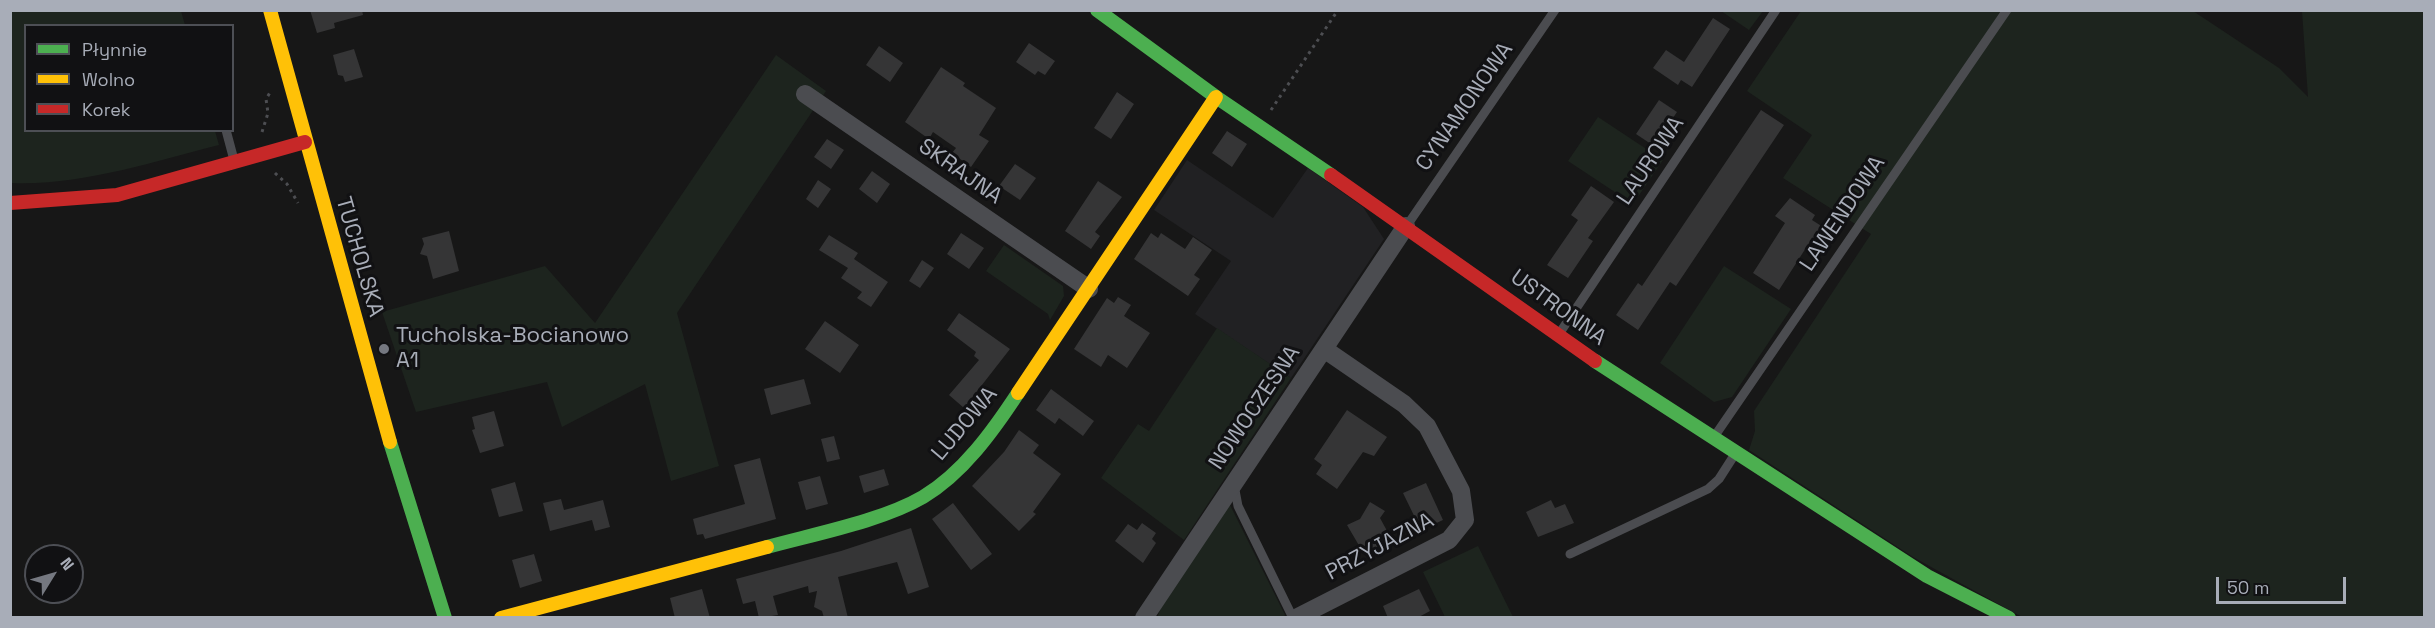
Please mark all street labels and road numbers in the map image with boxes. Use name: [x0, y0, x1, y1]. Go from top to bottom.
street label: CYNAMONOWA: [1411, 38, 1519, 176]
street label: LAUROWA: [1612, 112, 1690, 210]
street label: SKRAJNA: [913, 134, 1007, 210]
street label: LAWENDOWA: [1795, 151, 1891, 277]
street label: TUCHOLSKA: [329, 194, 389, 320]
street label: USTRONNA: [1505, 264, 1611, 352]
street label: NOWOCZESNA: [1204, 341, 1306, 475]
street label: LUDOWA: [927, 382, 1003, 466]
street label: PRZYJAZNA: [1321, 507, 1439, 587]

